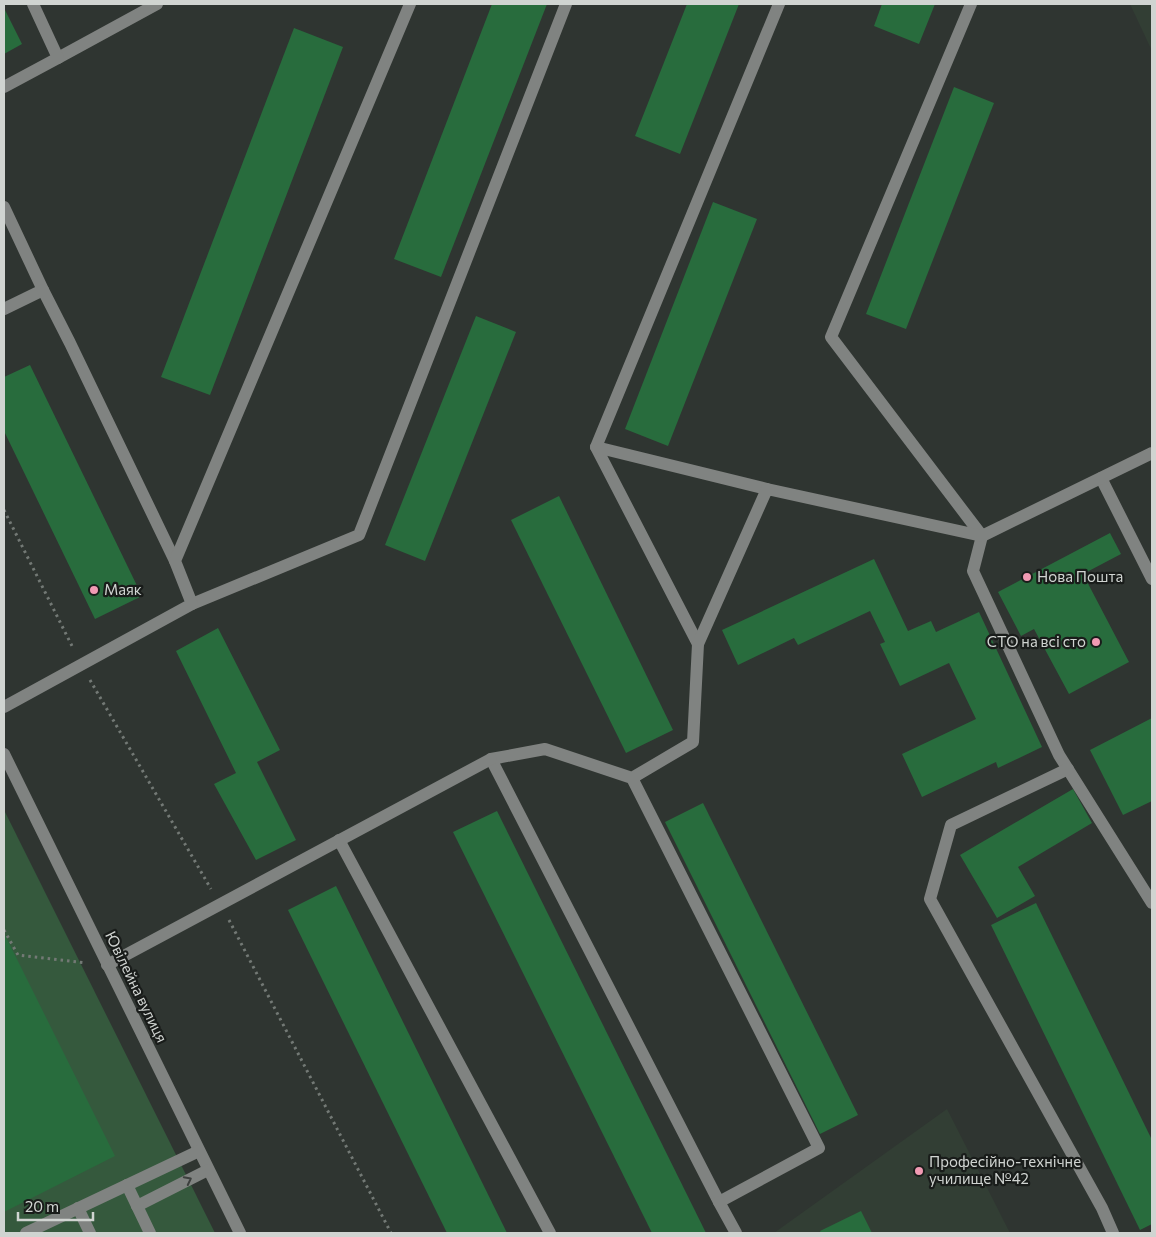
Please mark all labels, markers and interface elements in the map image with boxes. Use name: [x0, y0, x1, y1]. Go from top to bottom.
place label: Нова Пошта: [1037, 567, 1123, 585]
marker: Нова Пошта: [1021, 571, 1033, 583]
place label: Маяк: [104, 580, 142, 598]
marker: Маяк: [88, 584, 100, 596]
place label: СТО на всі сто: [987, 632, 1086, 650]
marker: СТО на всі сто: [1090, 636, 1102, 648]
street label: Ювілейна вулиця: [102, 928, 172, 1045]
place label: Професійно-технічне училище №42: [929, 1152, 1081, 1187]
marker: Професійно-технічне училище №42: [913, 1165, 925, 1177]
one-way arrow: [183, 1176, 192, 1186]
scale bar: [18, 1190, 92, 1222]
text: 20 m: [25, 1197, 59, 1215]

